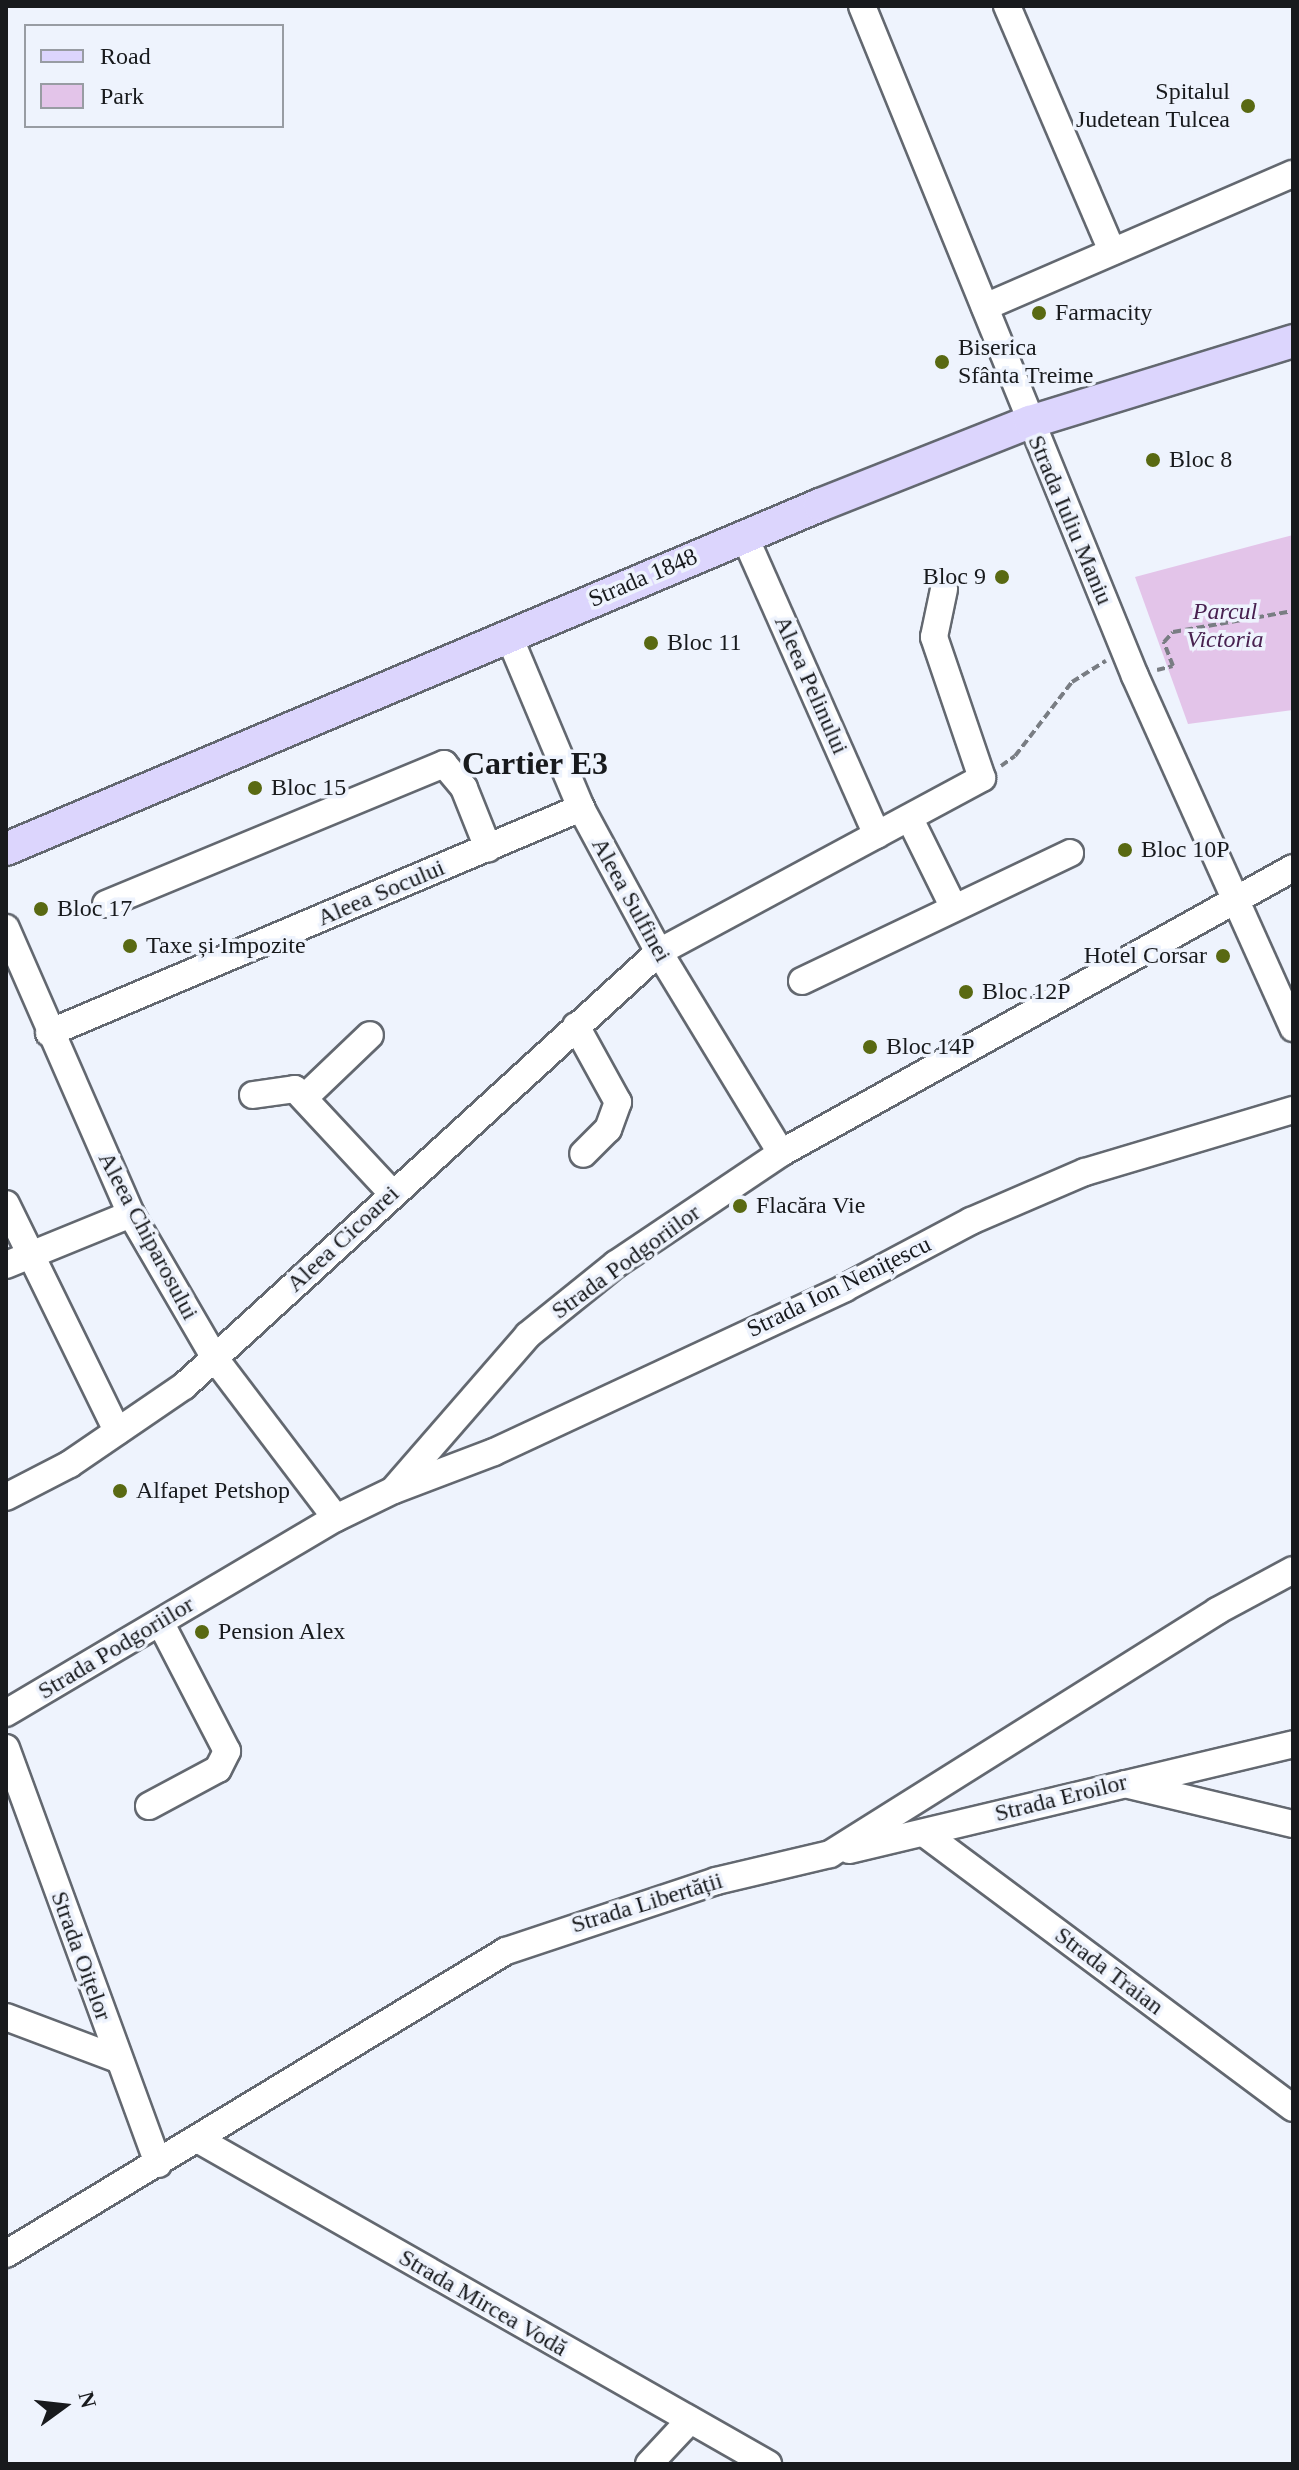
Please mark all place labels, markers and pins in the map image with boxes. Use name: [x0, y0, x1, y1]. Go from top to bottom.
place label: Spitalul Judetean Tulcea: [1076, 78, 1230, 134]
marker: Spitalul Judetean Tulcea: [1237, 95, 1259, 117]
place label: Farmacity: [1055, 299, 1152, 327]
marker: Farmacity: [1030, 304, 1048, 322]
place label: Biserica Sfânta Treime: [958, 334, 1094, 390]
marker: Biserica Sfânta Treime: [933, 353, 951, 371]
place label: Bloc 8: [1169, 446, 1232, 474]
marker: Bloc 8: [1144, 451, 1162, 469]
place label: Bloc 9: [923, 563, 986, 591]
marker: Bloc 9: [993, 568, 1011, 586]
place label: Bloc 11: [667, 629, 741, 657]
marker: Bloc 11: [642, 634, 660, 652]
place label: Bloc 15: [271, 774, 346, 802]
marker: Bloc 15: [246, 779, 264, 797]
place label: Bloc 10P: [1141, 836, 1230, 864]
marker: Bloc 10P: [1116, 841, 1134, 859]
place label: Bloc 17: [57, 895, 132, 923]
marker: Bloc 17: [32, 900, 50, 918]
place label: Taxe și Impozite: [146, 932, 306, 960]
marker: Taxe și Impozite: [121, 937, 139, 955]
place label: Hotel Corsar: [1084, 942, 1207, 970]
marker: Hotel Corsar: [1214, 947, 1232, 965]
place label: Bloc 12P: [982, 978, 1071, 1006]
marker: Bloc 12P: [957, 983, 975, 1001]
place label: Bloc 14P: [886, 1033, 975, 1061]
marker: Bloc 14P: [861, 1038, 879, 1056]
place label: Flacăra Vie: [756, 1192, 866, 1220]
marker: Flacăra Vie: [731, 1197, 749, 1215]
place label: Alfapet Petshop: [136, 1477, 290, 1505]
marker: Alfapet Petshop: [111, 1482, 129, 1500]
place label: Pension Alex: [218, 1618, 347, 1646]
marker: Pension Alex: [193, 1623, 211, 1641]

